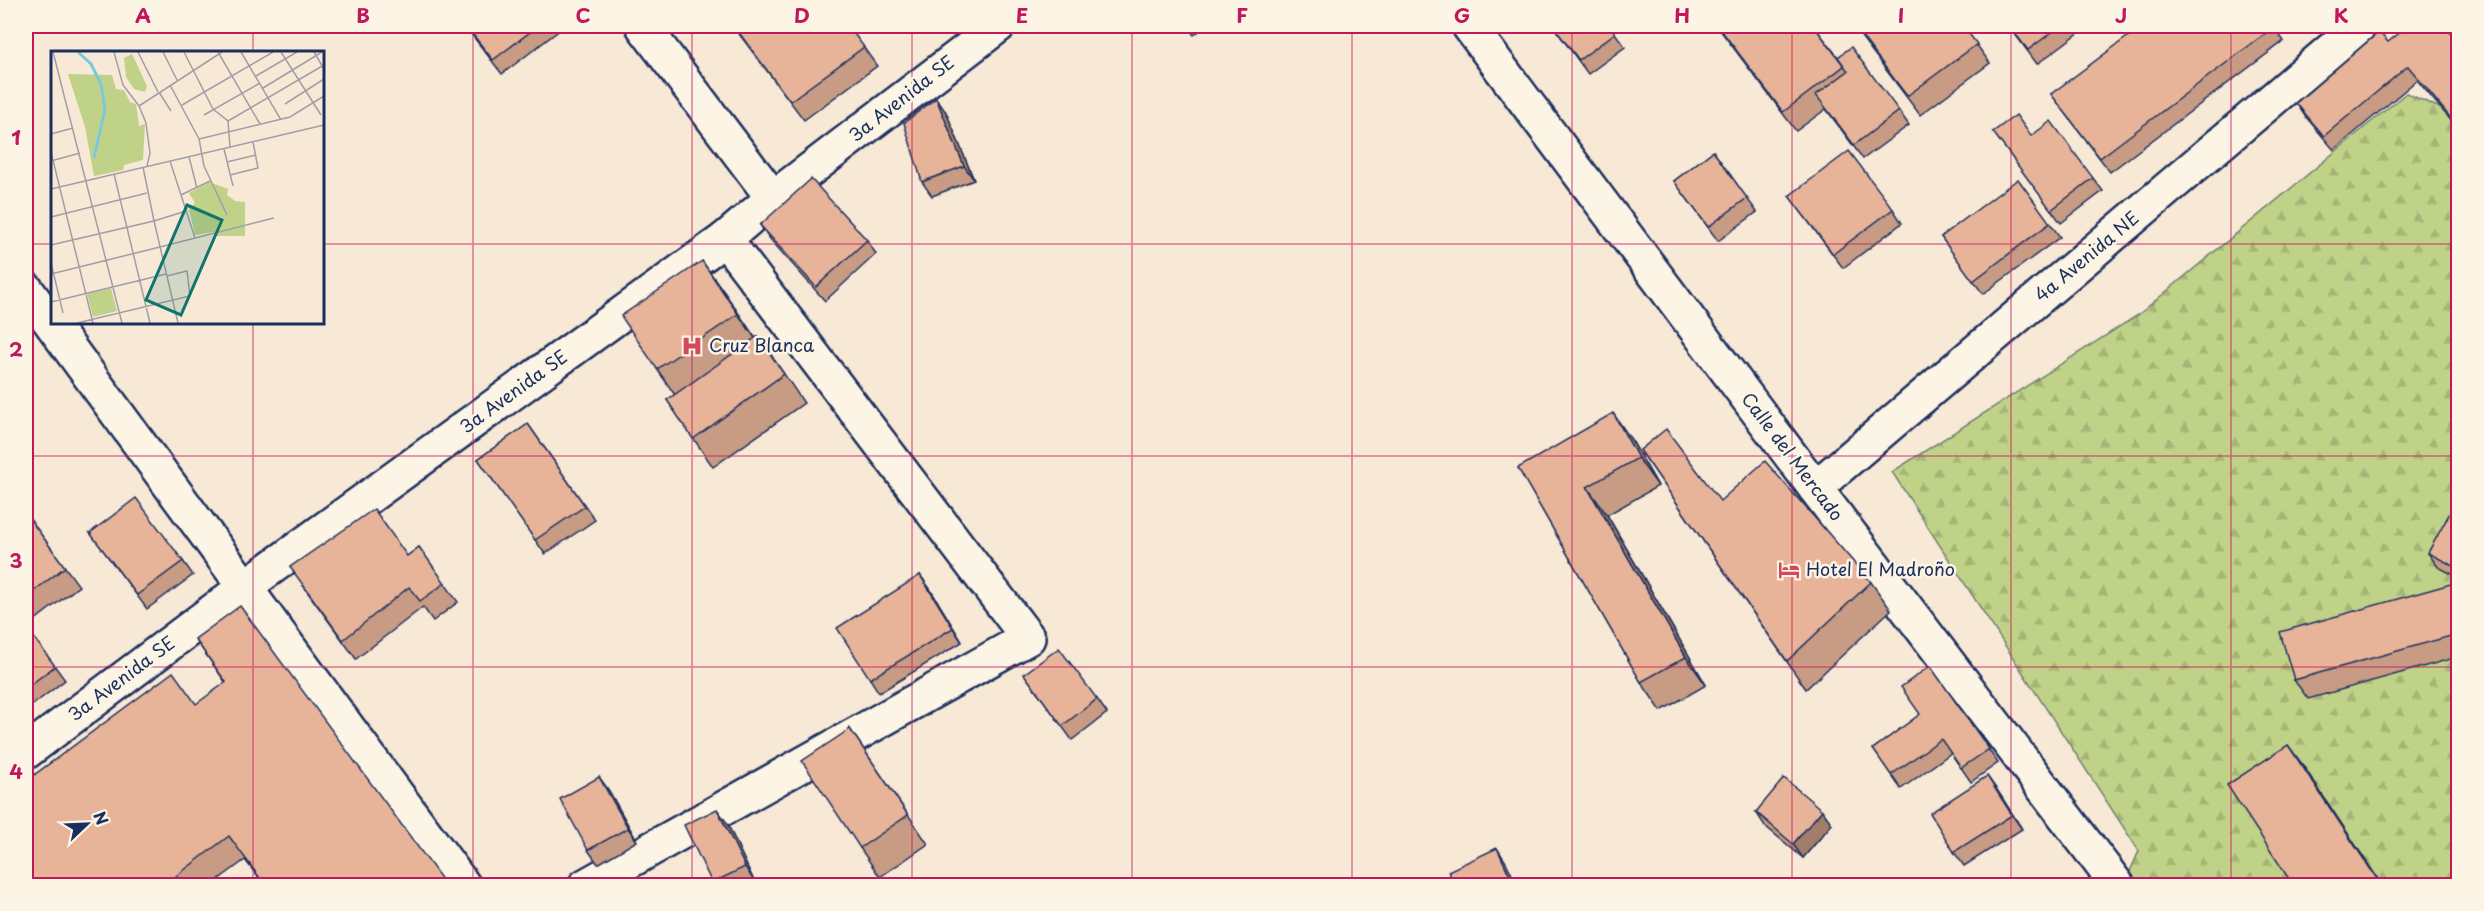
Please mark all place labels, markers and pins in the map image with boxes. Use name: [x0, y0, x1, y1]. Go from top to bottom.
place label: Cruz Blanca: [709, 331, 815, 358]
hospital icon: Cruz Blanca: [680, 334, 704, 358]
place label: Hotel El Madroño: [1806, 555, 1955, 582]
hotel icon: Hotel El Madroño: [1777, 558, 1801, 582]

